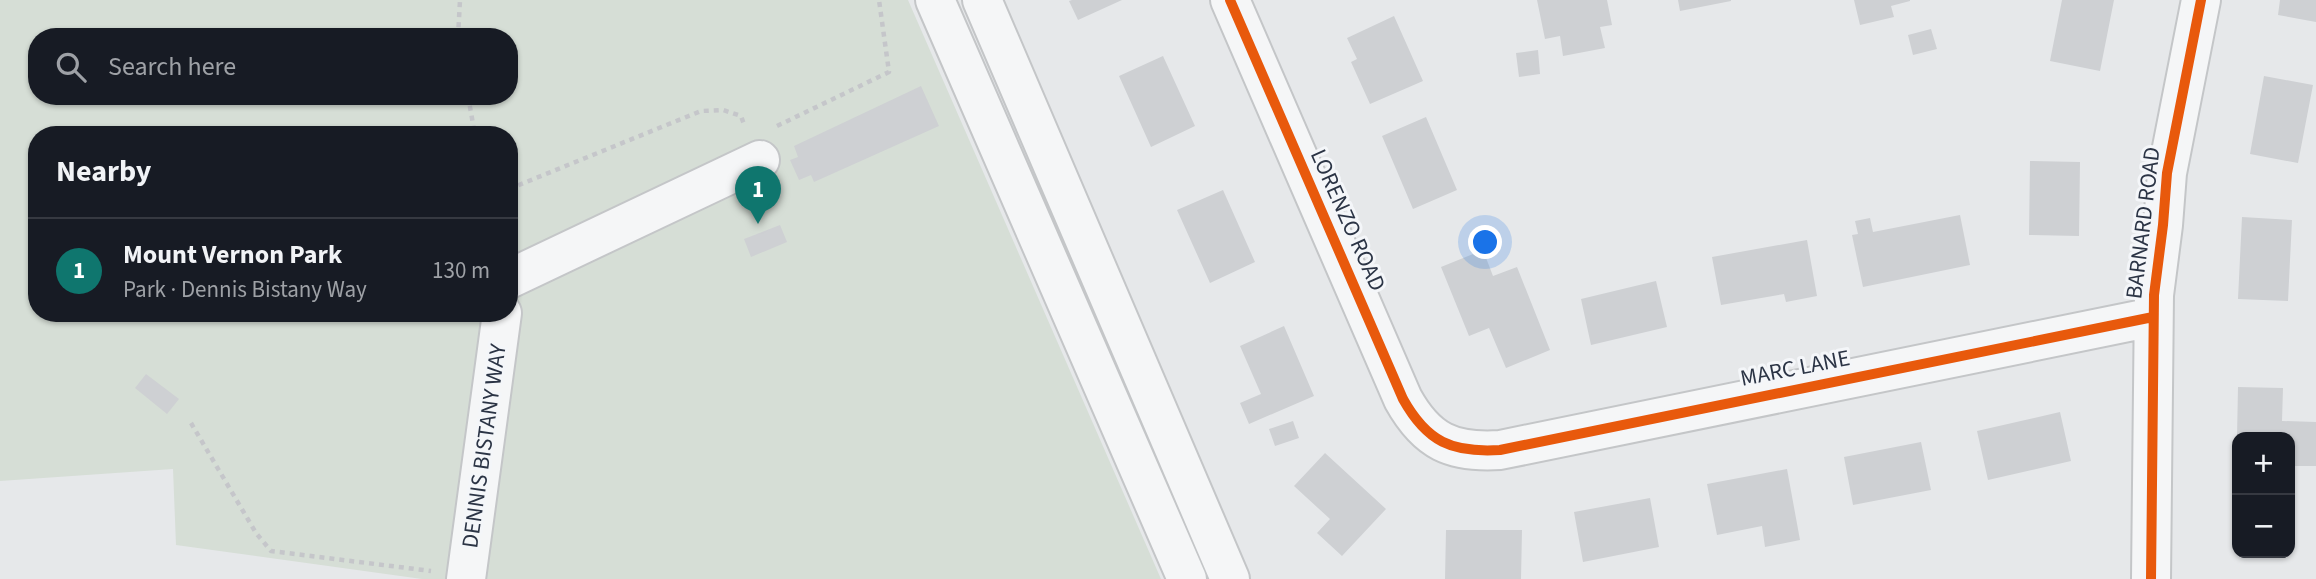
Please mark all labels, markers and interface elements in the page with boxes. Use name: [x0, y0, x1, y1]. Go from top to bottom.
search box: [28, 28, 518, 105]
icon: search: [52, 48, 90, 86]
text: Search here: [108, 48, 236, 85]
street label: LORENZO ROAD: [1302, 144, 1394, 296]
street label: BARNARD ROAD: [2117, 145, 2169, 301]
text: Nearby: [56, 150, 151, 193]
pin: 1: [735, 166, 781, 224]
your location: [1468, 225, 1502, 259]
text: Mount Vernon Park: [123, 236, 342, 273]
text: 1: [73, 254, 85, 287]
text: 130 m: [432, 254, 490, 287]
text: Park · Dennis Bistany Way: [123, 273, 367, 306]
street label: MARC LANE: [1737, 341, 1853, 395]
street label: DENNIS BISTANY WAY: [453, 342, 515, 550]
map controls: [2232, 432, 2295, 558]
button: +: [2232, 432, 2295, 495]
button: −: [2232, 495, 2295, 558]

